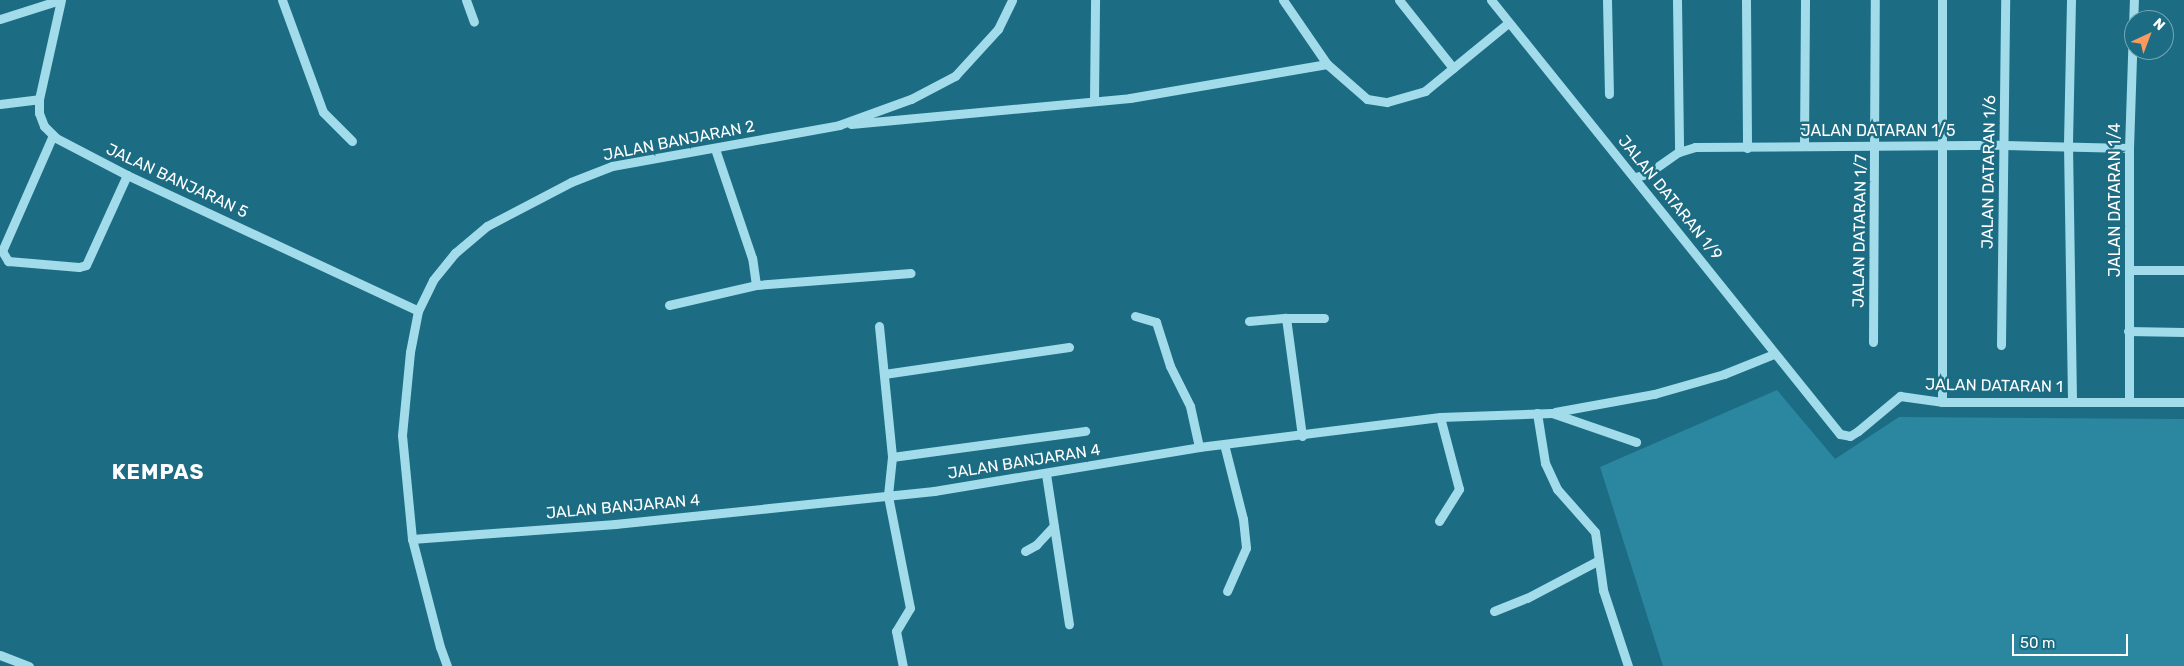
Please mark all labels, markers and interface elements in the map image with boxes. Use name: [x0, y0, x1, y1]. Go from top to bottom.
north arrow: [2124, 10, 2174, 60]
text: N: [2149, 15, 2168, 34]
street label: JALAN DATARAN 1/6: [1978, 95, 2000, 249]
street label: JALAN BANJARAN 2: [602, 117, 756, 165]
street label: JALAN DATARAN 1/5: [1801, 121, 1955, 141]
street label: JALAN DATARAN 1/4: [2105, 123, 2125, 277]
street label: JALAN DATARAN 1/9: [1614, 132, 1726, 264]
street label: JALAN BANJARAN 5: [103, 140, 251, 222]
street label: JALAN DATARAN 1/7: [1849, 154, 1871, 308]
street label: JALAN DATARAN 1: [1925, 375, 2063, 397]
street label: JALAN BANJARAN 4: [946, 440, 1102, 484]
district label: KEMPAS: [111, 459, 205, 485]
street label: JALAN BANJARAN 4: [545, 491, 701, 523]
scale bar: [2014, 624, 2130, 656]
text: 50 m: [2020, 634, 2055, 652]

